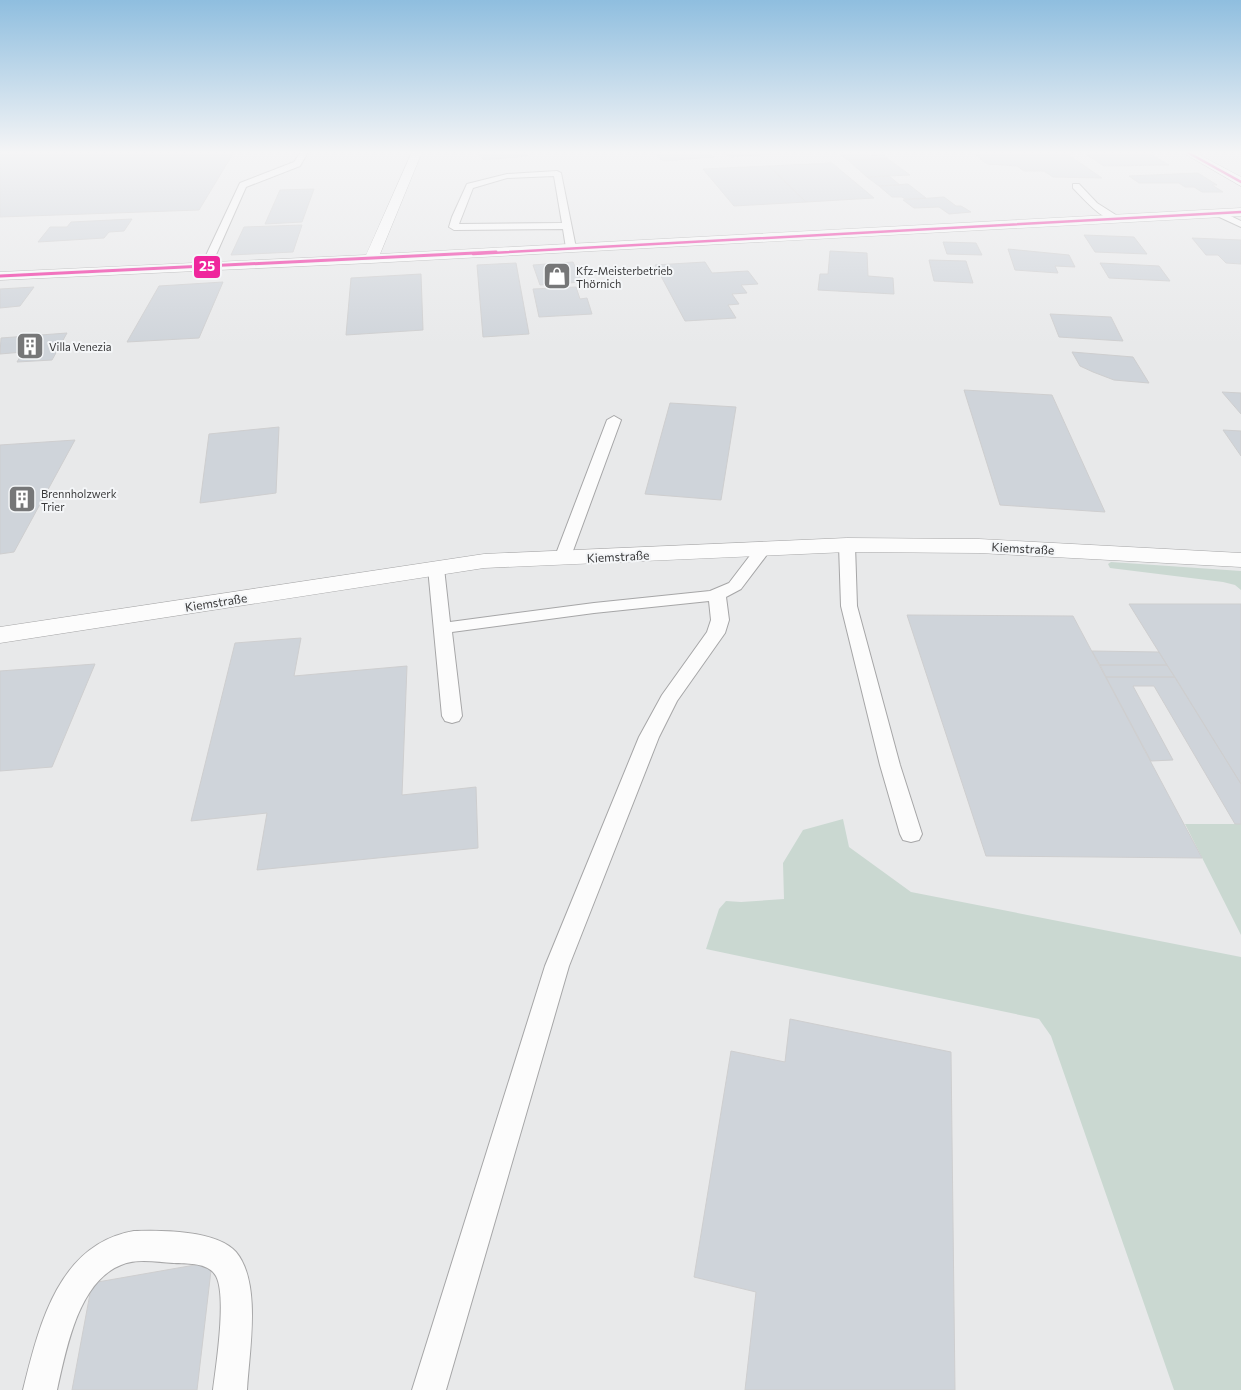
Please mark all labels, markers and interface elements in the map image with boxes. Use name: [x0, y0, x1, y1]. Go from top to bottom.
line badge: 25: [193, 255, 221, 279]
text: 25: [199, 257, 215, 274]
shop icon: Kfz-Meisterbetrieb Thörnich: [542, 261, 572, 291]
place label: Kfz-Meisterbetrieb Thörnich: [576, 264, 673, 290]
building icon: Villa Venezia: [15, 331, 45, 361]
place label: Villa Venezia: [49, 340, 112, 353]
building icon: Brennholzwerk Trier: [7, 484, 37, 514]
place label: Brennholzwerk Trier: [41, 487, 117, 513]
street label: Kiemstraße: [991, 539, 1055, 557]
street label: Kiemstraße: [586, 547, 650, 565]
street label: Kiemstraße: [184, 590, 248, 614]

